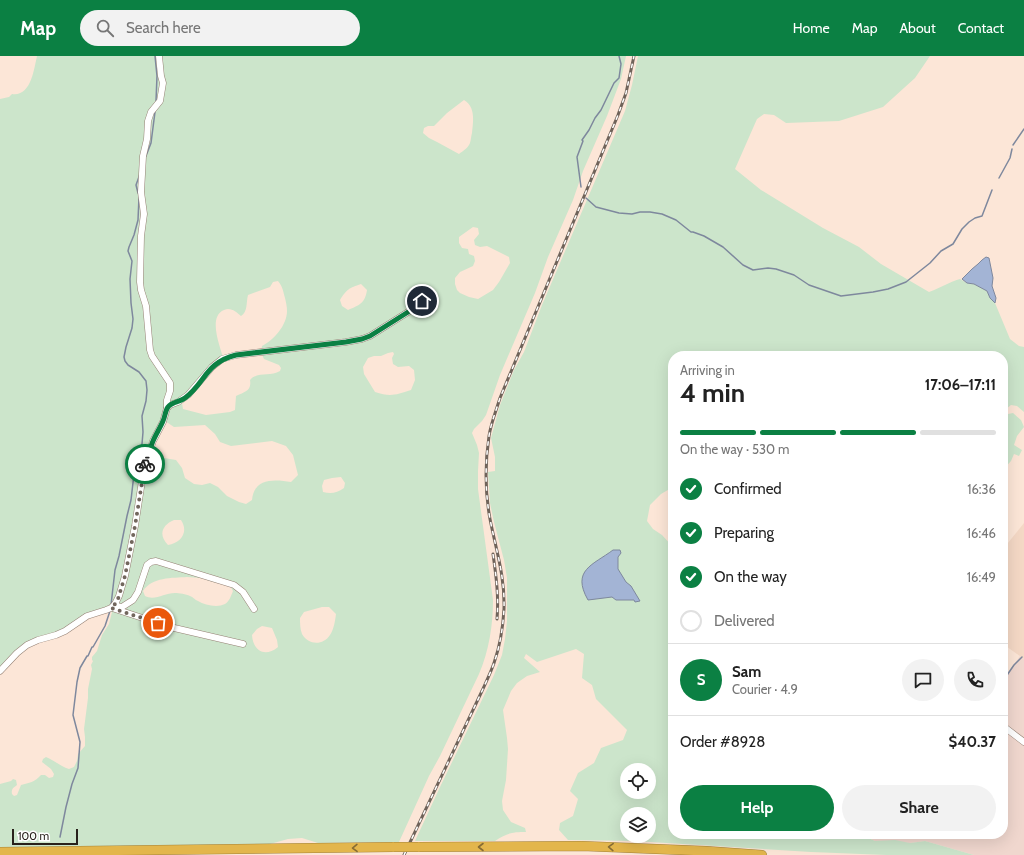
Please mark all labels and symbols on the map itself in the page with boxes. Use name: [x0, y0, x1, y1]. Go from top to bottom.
pin: [405, 284, 439, 318]
courier: [125, 444, 165, 484]
pin: [141, 606, 175, 640]
scale bar: [12, 827, 78, 846]
one-way arrow: [478, 843, 484, 851]
one-way arrow: [608, 843, 614, 851]
one-way arrow: [352, 844, 358, 852]

